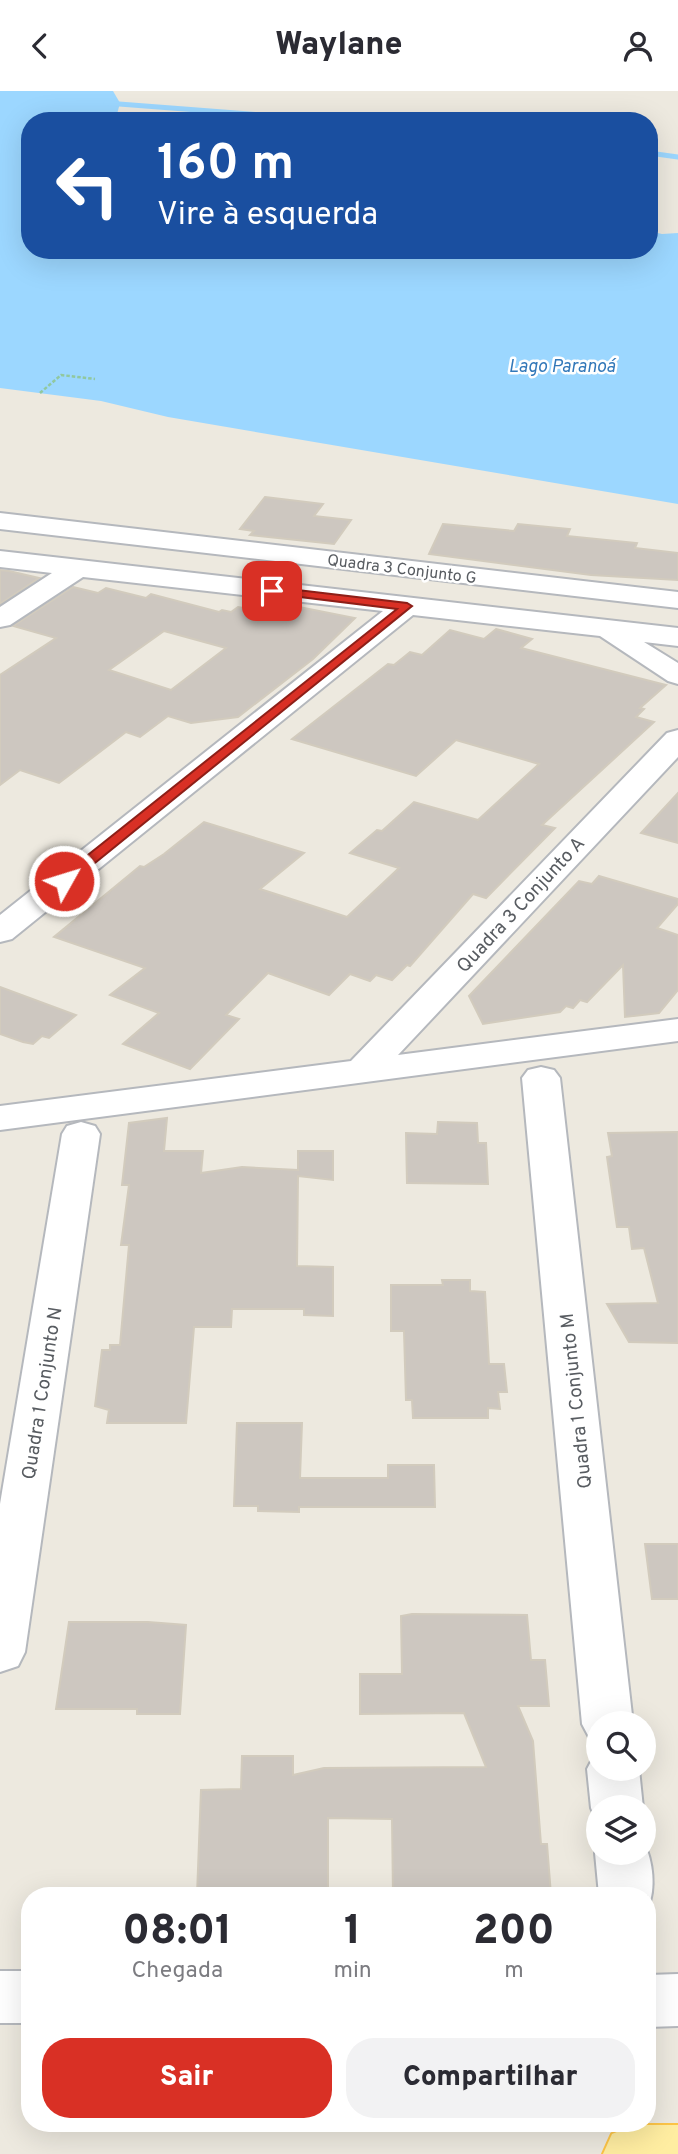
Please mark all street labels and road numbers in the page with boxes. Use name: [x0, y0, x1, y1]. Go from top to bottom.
street label: Quadra 3 Conjunto G: [326, 551, 478, 589]
street label: Quadra 3 Conjunto A: [452, 832, 591, 978]
street label: Quadra 1 Conjunto N: [17, 1305, 68, 1481]
street label: Quadra 1 Conjunto M: [556, 1312, 598, 1490]

